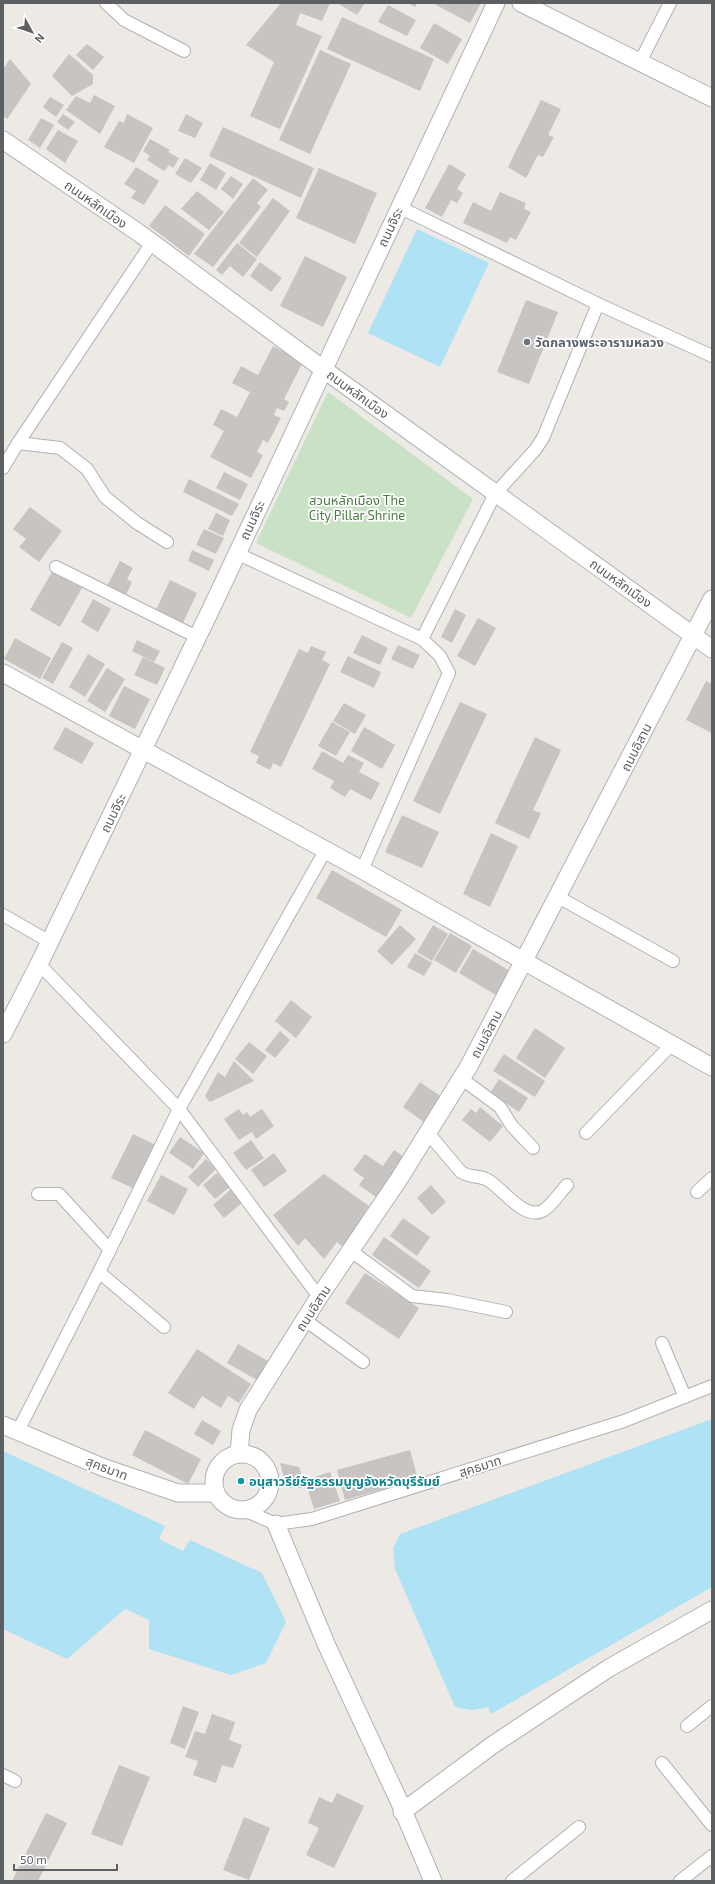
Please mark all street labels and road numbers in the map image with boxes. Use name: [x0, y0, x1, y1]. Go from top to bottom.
street label: ถนนหลักเมือง: [62, 177, 130, 231]
street label: ถนนจิระ: [374, 205, 406, 249]
street label: ถนนหลักเมือง: [324, 366, 392, 422]
street label: ถนนจิระ: [236, 498, 268, 542]
street label: ถนนหลักเมือง: [587, 555, 655, 611]
street label: ถนนอิสาน: [617, 720, 655, 774]
street label: ถนนจิระ: [97, 791, 129, 835]
street label: ถนนอิสาน: [467, 1007, 505, 1061]
street label: ถนนอิสาน: [292, 1282, 334, 1334]
street label: สุคธมาท: [457, 1452, 503, 1480]
street label: สุคธมาท: [84, 1453, 130, 1483]

